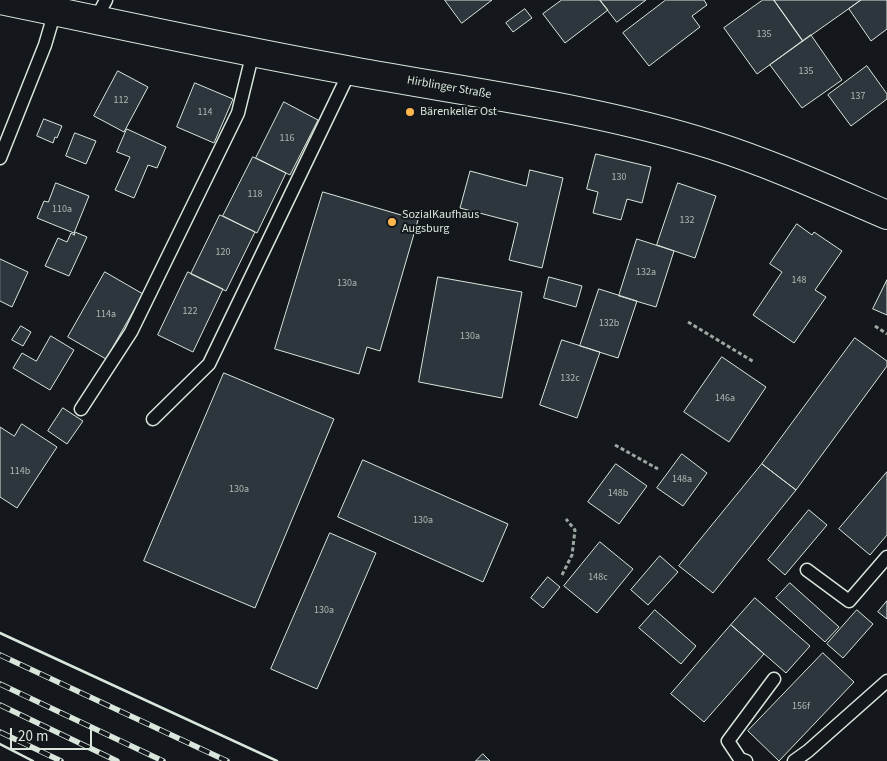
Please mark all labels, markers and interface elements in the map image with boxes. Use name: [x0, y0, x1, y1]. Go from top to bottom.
house number: 135: [757, 29, 771, 41]
house number: 135: [799, 66, 813, 78]
street label: Hirblinger Straße: [406, 73, 492, 103]
house number: 137: [851, 91, 865, 103]
house number: 112: [114, 95, 128, 107]
place label: Bärenkeller Ost: [420, 105, 497, 119]
marker: Bärenkeller Ost: [404, 106, 416, 118]
house number: 114: [198, 107, 212, 119]
house number: 116: [280, 133, 294, 145]
house number: 130: [612, 172, 626, 184]
house number: 118: [248, 189, 262, 201]
house number: 110a: [52, 204, 72, 216]
place label: SozialKaufhaus Augsburg: [402, 208, 479, 236]
house number: 132: [680, 215, 694, 227]
marker: SozialKaufhaus Augsburg: [386, 216, 398, 228]
house number: 120: [216, 247, 230, 259]
house number: 132a: [636, 267, 656, 279]
house number: 148: [792, 275, 806, 287]
house number: 130a: [337, 278, 357, 290]
house number: 122: [183, 306, 197, 318]
house number: 114a: [96, 309, 116, 321]
house number: 132b: [599, 318, 619, 330]
house number: 130a: [460, 331, 480, 343]
house number: 132c: [560, 373, 580, 385]
house number: 146a: [715, 393, 735, 405]
house number: 114b: [10, 466, 30, 478]
house number: 148a: [672, 474, 692, 486]
house number: 130a: [229, 484, 249, 496]
house number: 148b: [608, 488, 628, 500]
house number: 130a: [413, 515, 433, 527]
house number: 148c: [588, 572, 608, 584]
house number: 130a: [314, 605, 334, 617]
house number: 156f: [792, 701, 810, 713]
scale bar: [12, 718, 95, 750]
text: 20 m: [18, 726, 48, 747]

